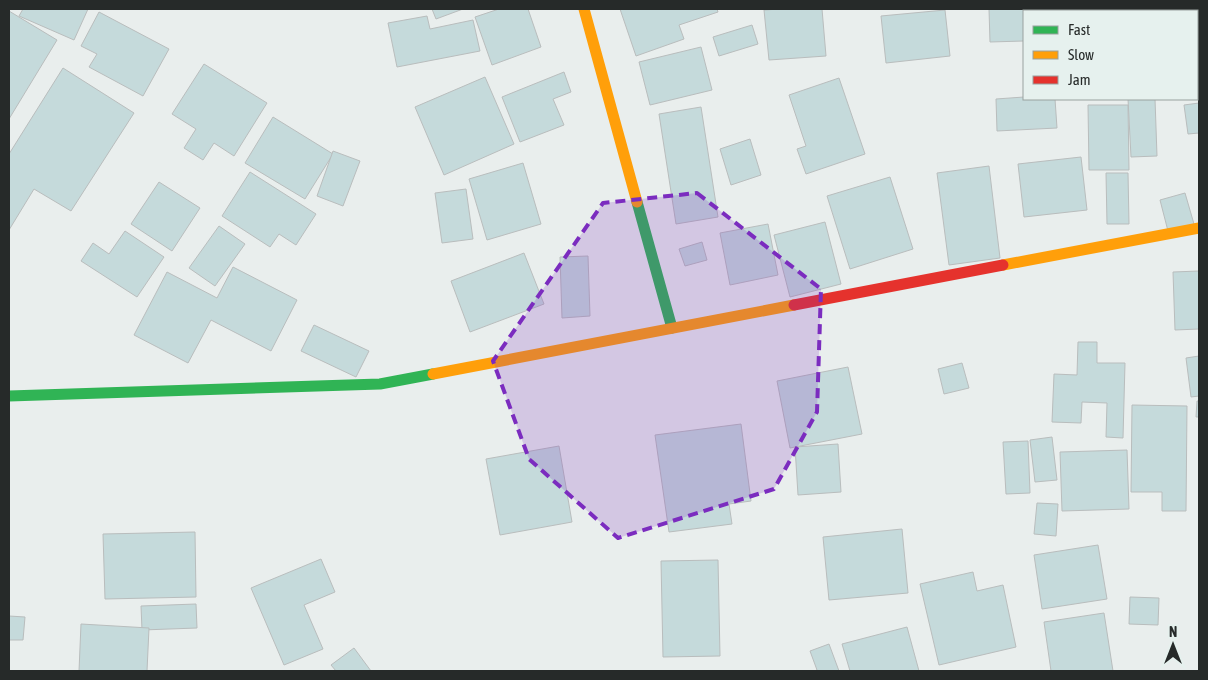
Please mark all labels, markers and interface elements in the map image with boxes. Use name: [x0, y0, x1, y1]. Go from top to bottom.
legend: [1023, 10, 1198, 100]
text: Fast: [1068, 21, 1090, 38]
text: Slow: [1068, 46, 1094, 63]
text: Jam: [1068, 71, 1091, 88]
north arrow: [1148, 620, 1198, 670]
text: N: [1169, 624, 1177, 640]

